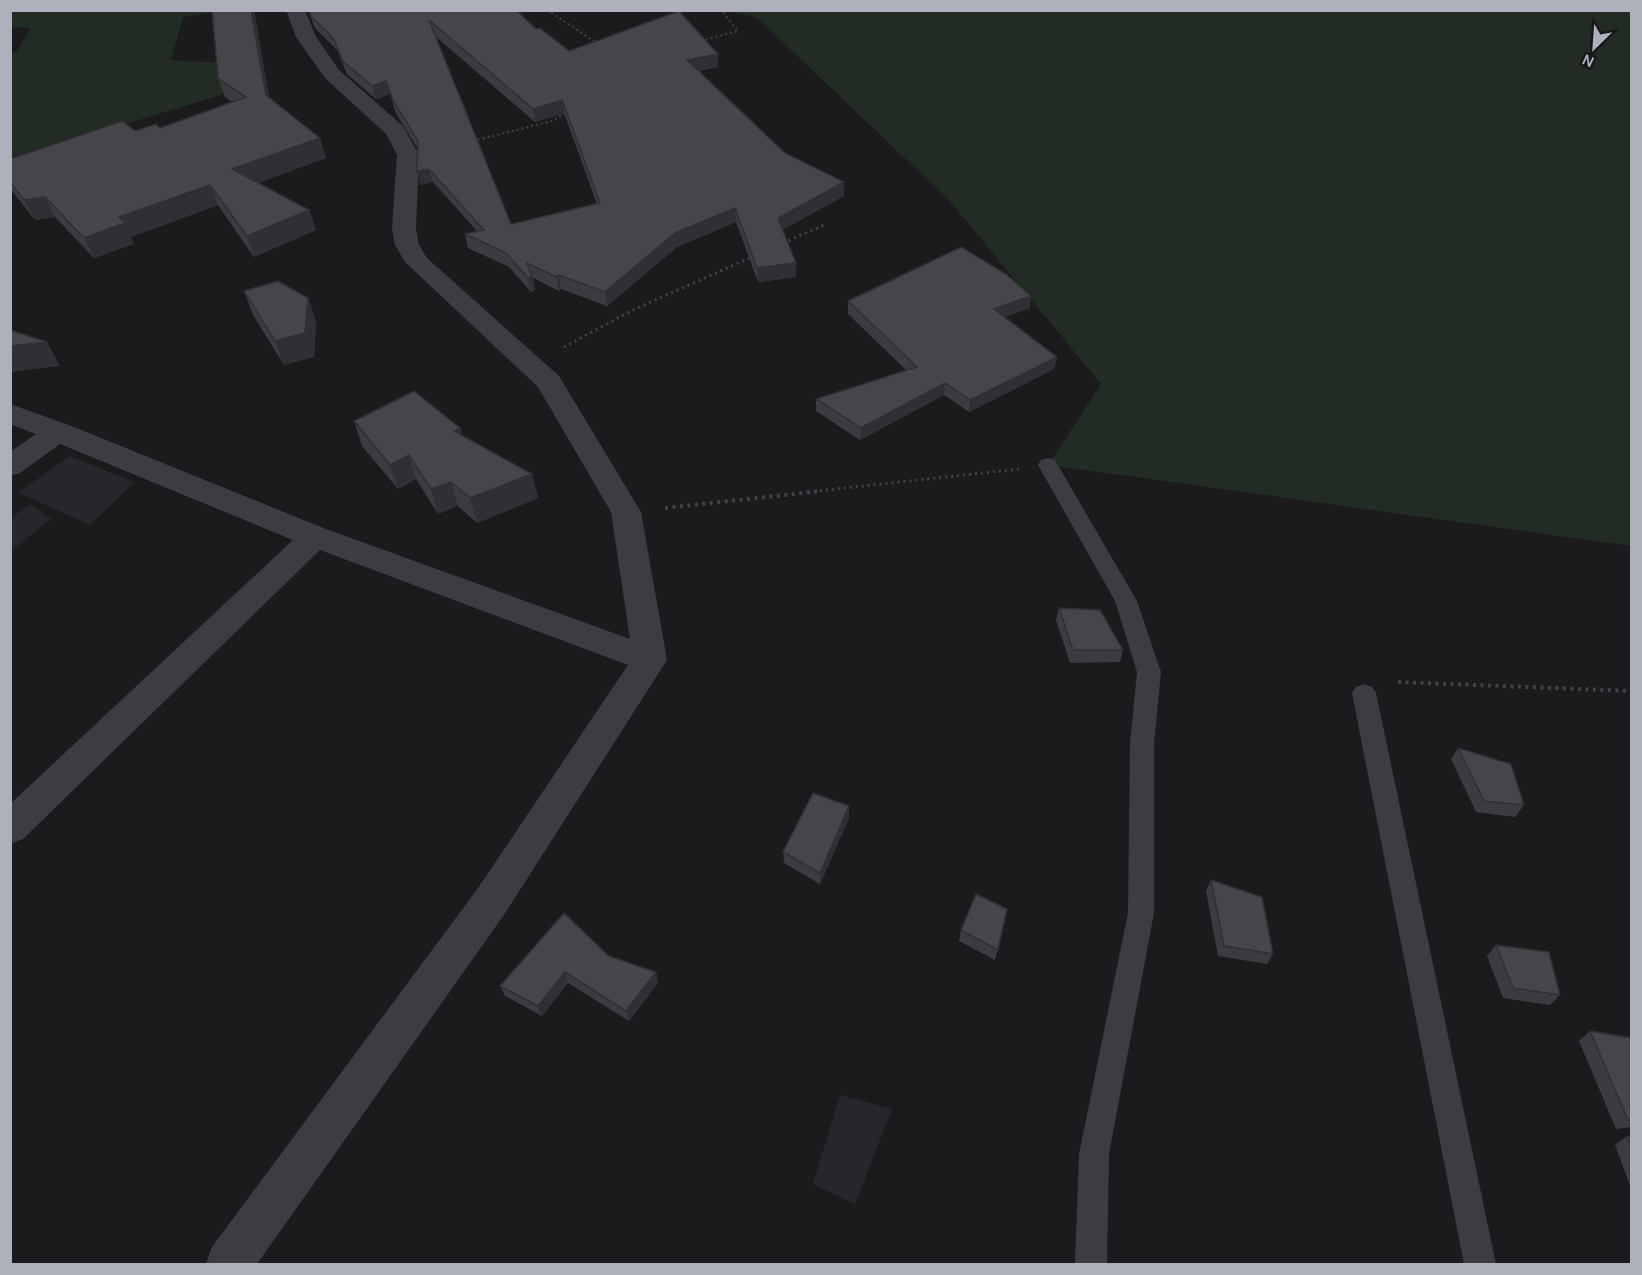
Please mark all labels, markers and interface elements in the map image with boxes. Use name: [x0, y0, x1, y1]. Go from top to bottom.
north arrow: [1564, 18, 1624, 78]
text: N: [1579, 50, 1597, 72]

